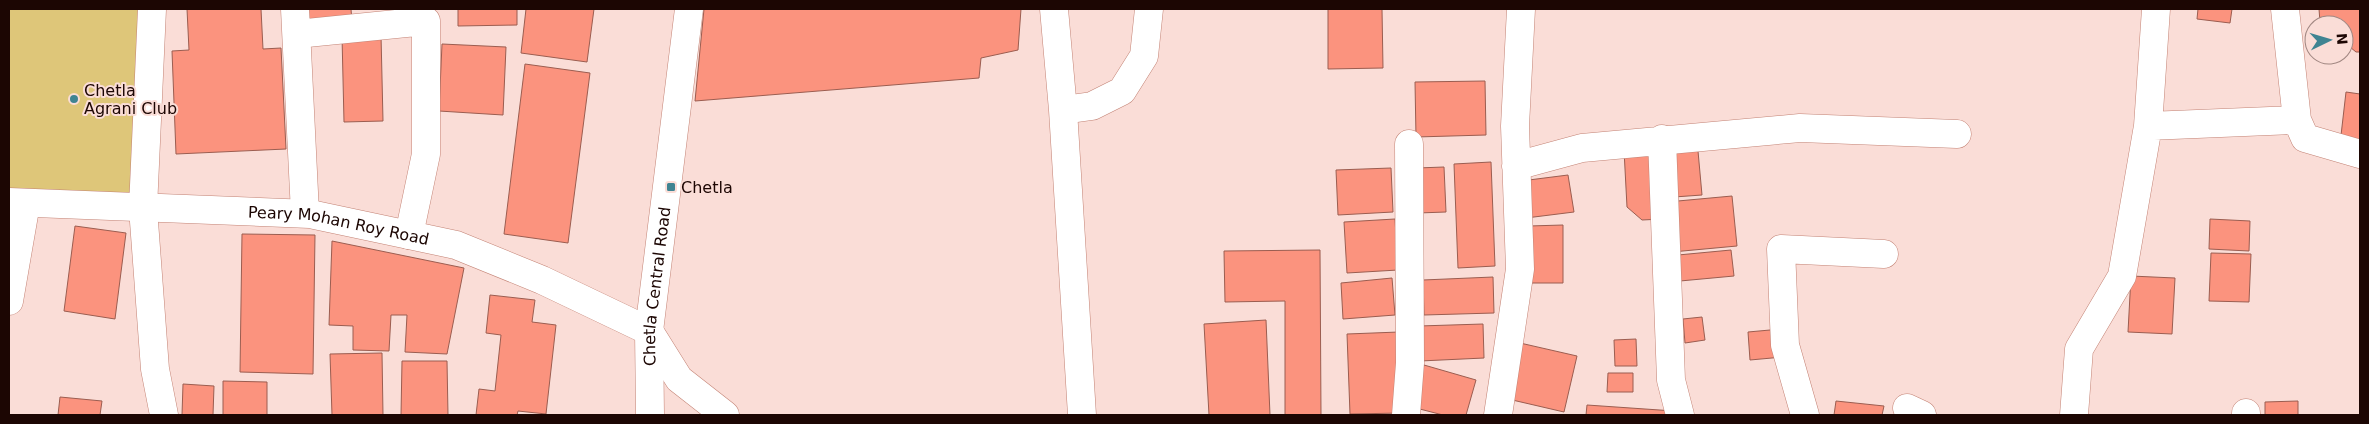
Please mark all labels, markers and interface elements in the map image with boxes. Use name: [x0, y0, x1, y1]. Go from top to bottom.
north arrow: [2304, 15, 2354, 65]
text: N: [2333, 32, 2350, 45]
place label: Chetla Agrani Club: [84, 81, 177, 118]
marker: Chetla Agrani Club: [68, 93, 80, 105]
place label: Chetla: [681, 178, 733, 197]
marker: Chetla: [665, 181, 677, 193]
street label: Peary Mohan Roy Road: [248, 203, 431, 249]
street label: Chetla Central Road: [640, 206, 674, 366]

